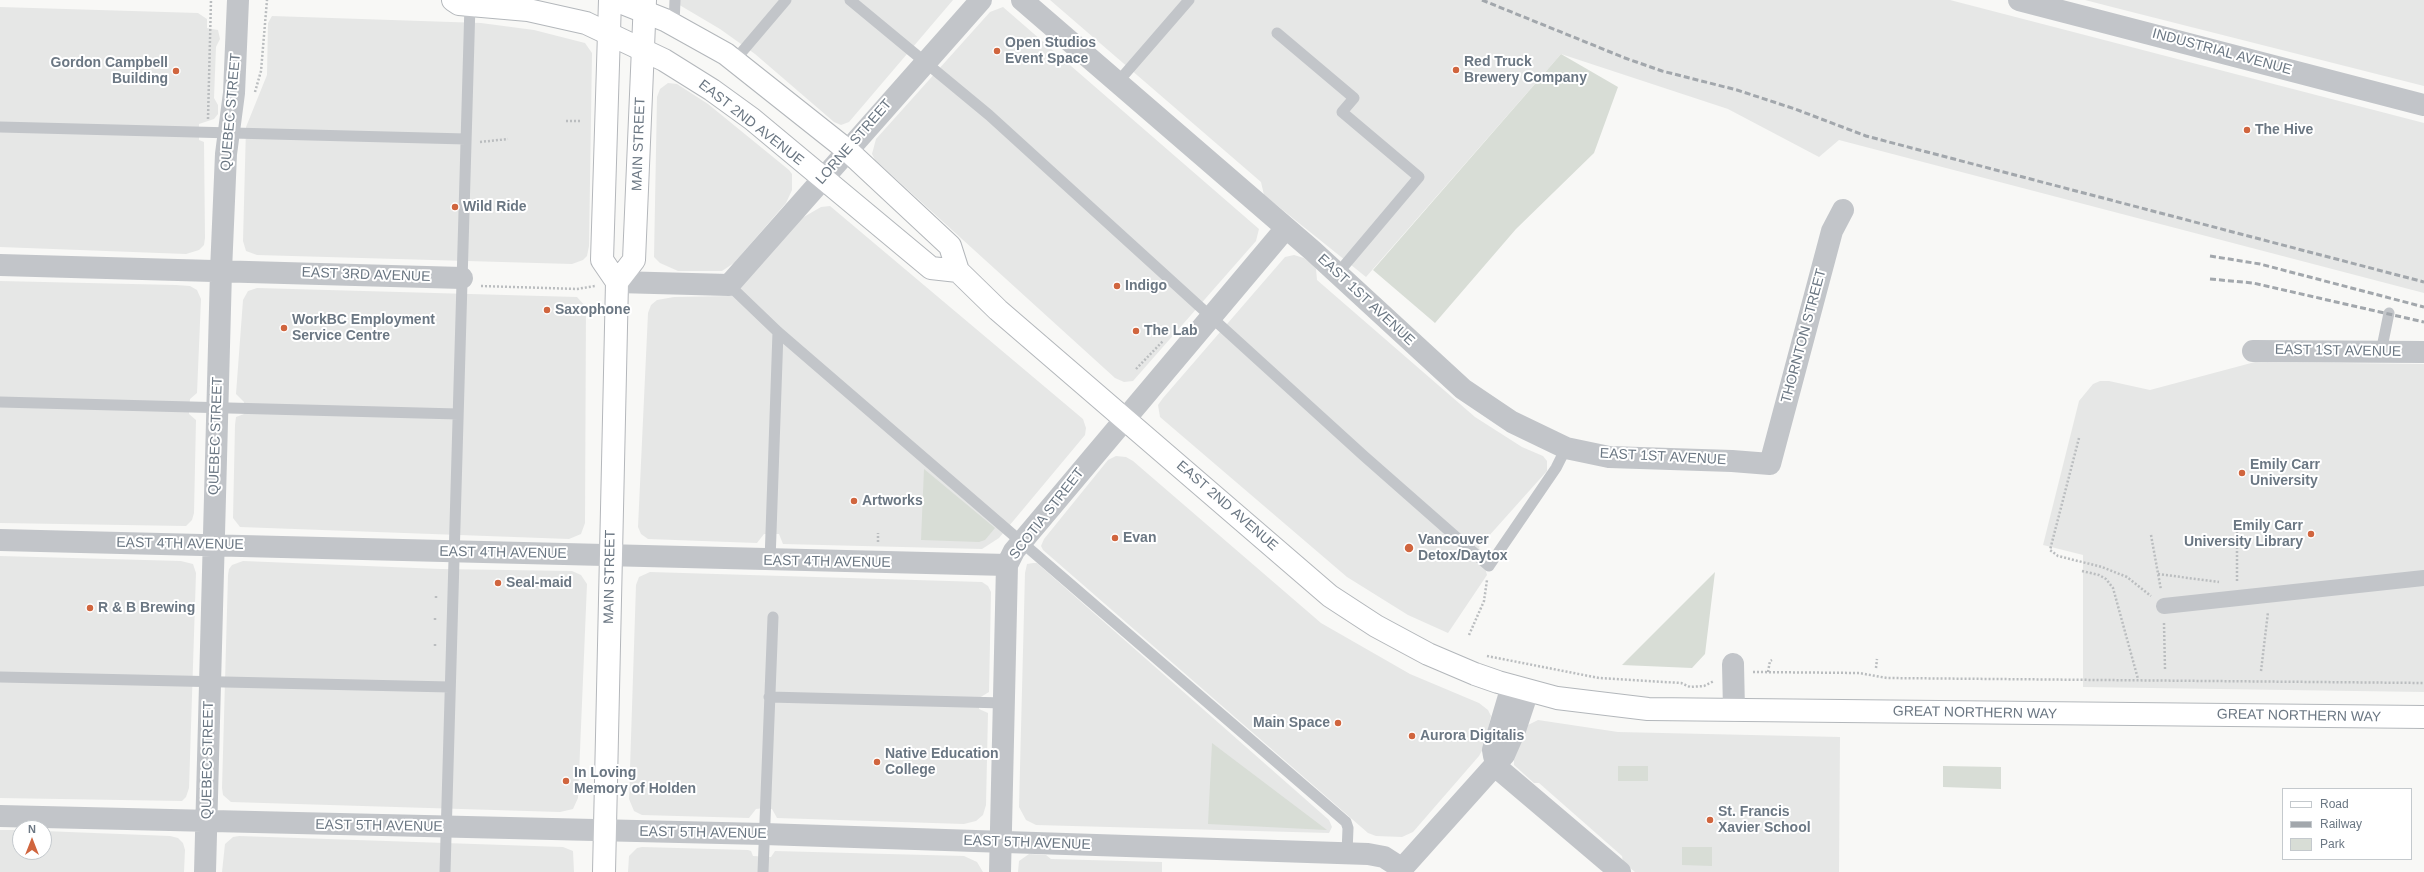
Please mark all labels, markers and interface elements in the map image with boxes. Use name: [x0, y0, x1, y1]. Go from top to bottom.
street label: INDUSTRIAL AVENUE: [2150, 25, 2294, 79]
place label: Open Studios Event Space: [1005, 35, 1096, 68]
marker: Open Studios Event Space: [992, 46, 1002, 56]
street label: QUEBEC STREET: [217, 52, 245, 172]
place label: Red Truck Brewery Company: [1464, 54, 1587, 86]
place label: Gordon Campbell Building: [51, 55, 168, 88]
marker: Red Truck Brewery Company: [1451, 65, 1461, 75]
marker: Gordon Campbell Building: [171, 66, 181, 76]
street label: EAST 2ND AVENUE: [695, 77, 807, 169]
street label: LORNE STREET: [812, 96, 896, 188]
street label: MAIN STREET: [629, 97, 649, 191]
place label: The Hive: [2255, 122, 2313, 138]
marker: The Hive: [2242, 125, 2252, 135]
place label: Wild Ride: [463, 199, 527, 215]
marker: Wild Ride: [450, 202, 460, 212]
street label: EAST 1ST AVENUE: [1314, 251, 1418, 349]
street label: EAST 3RD AVENUE: [301, 264, 431, 286]
street label: THORNTON STREET: [1778, 267, 1830, 405]
place label: Indigo: [1125, 278, 1167, 294]
marker: Indigo: [1112, 281, 1122, 291]
place label: Saxophone: [555, 302, 630, 318]
marker: Saxophone: [542, 305, 552, 315]
place label: WorkBC Employment Service Centre: [292, 312, 435, 344]
marker: WorkBC Employment Service Centre: [279, 323, 289, 333]
place label: The Lab: [1144, 323, 1198, 339]
marker: The Lab: [1131, 326, 1141, 336]
street label: EAST 1ST AVENUE: [2275, 341, 2401, 361]
street label: QUEBEC STREET: [206, 377, 226, 495]
street label: EAST 1ST AVENUE: [1599, 445, 1727, 469]
street label: EAST 2ND AVENUE: [1173, 457, 1281, 555]
place label: Emily Carr University: [2250, 457, 2320, 490]
street label: SCOTIA STREET: [1006, 465, 1088, 563]
marker: Emily Carr University: [2237, 468, 2247, 478]
place label: Artworks: [862, 493, 923, 509]
marker: Artworks: [849, 496, 859, 506]
place label: Emily Carr University Library: [2184, 518, 2303, 550]
marker: Emily Carr University Library: [2306, 529, 2316, 539]
street label: MAIN STREET: [601, 530, 619, 624]
place label: Evan: [1123, 530, 1156, 546]
place label: Vancouver Detox/Daytox: [1418, 532, 1507, 564]
marker: Evan: [1110, 533, 1120, 543]
street label: EAST 4TH AVENUE: [116, 534, 244, 554]
marker: Vancouver Detox/Daytox: [1403, 542, 1415, 554]
street label: EAST 4TH AVENUE: [439, 543, 567, 563]
street label: EAST 4TH AVENUE: [763, 552, 891, 572]
place label: Seal-maid: [506, 575, 572, 591]
marker: Seal-maid: [493, 578, 503, 588]
place label: R & B Brewing: [98, 600, 195, 616]
marker: R & B Brewing: [85, 603, 95, 613]
street label: QUEBEC STREET: [199, 701, 217, 819]
street label: GREAT NORTHERN WAY: [1893, 703, 2057, 723]
street label: GREAT NORTHERN WAY: [2217, 706, 2381, 726]
place label: Main Space: [1253, 715, 1330, 731]
marker: Main Space: [1333, 718, 1343, 728]
place label: Aurora Digitalis: [1420, 728, 1524, 744]
marker: Aurora Digitalis: [1407, 731, 1417, 741]
place label: Native Education College: [885, 746, 999, 778]
marker: Native Education College: [872, 757, 882, 767]
place label: In Loving Memory of Holden: [574, 765, 696, 798]
marker: In Loving Memory of Holden: [561, 776, 571, 786]
legend: [2282, 788, 2412, 860]
text: Road: [2320, 797, 2349, 811]
place label: St. Francis Xavier School: [1718, 804, 1811, 836]
marker: St. Francis Xavier School: [1705, 815, 1715, 825]
street label: EAST 5TH AVENUE: [315, 816, 443, 836]
text: Railway: [2320, 817, 2362, 831]
north arrow: [12, 820, 52, 860]
text: N: [28, 823, 36, 835]
street label: EAST 5TH AVENUE: [639, 823, 767, 843]
street label: EAST 5TH AVENUE: [963, 832, 1091, 854]
text: Park: [2320, 837, 2345, 851]

